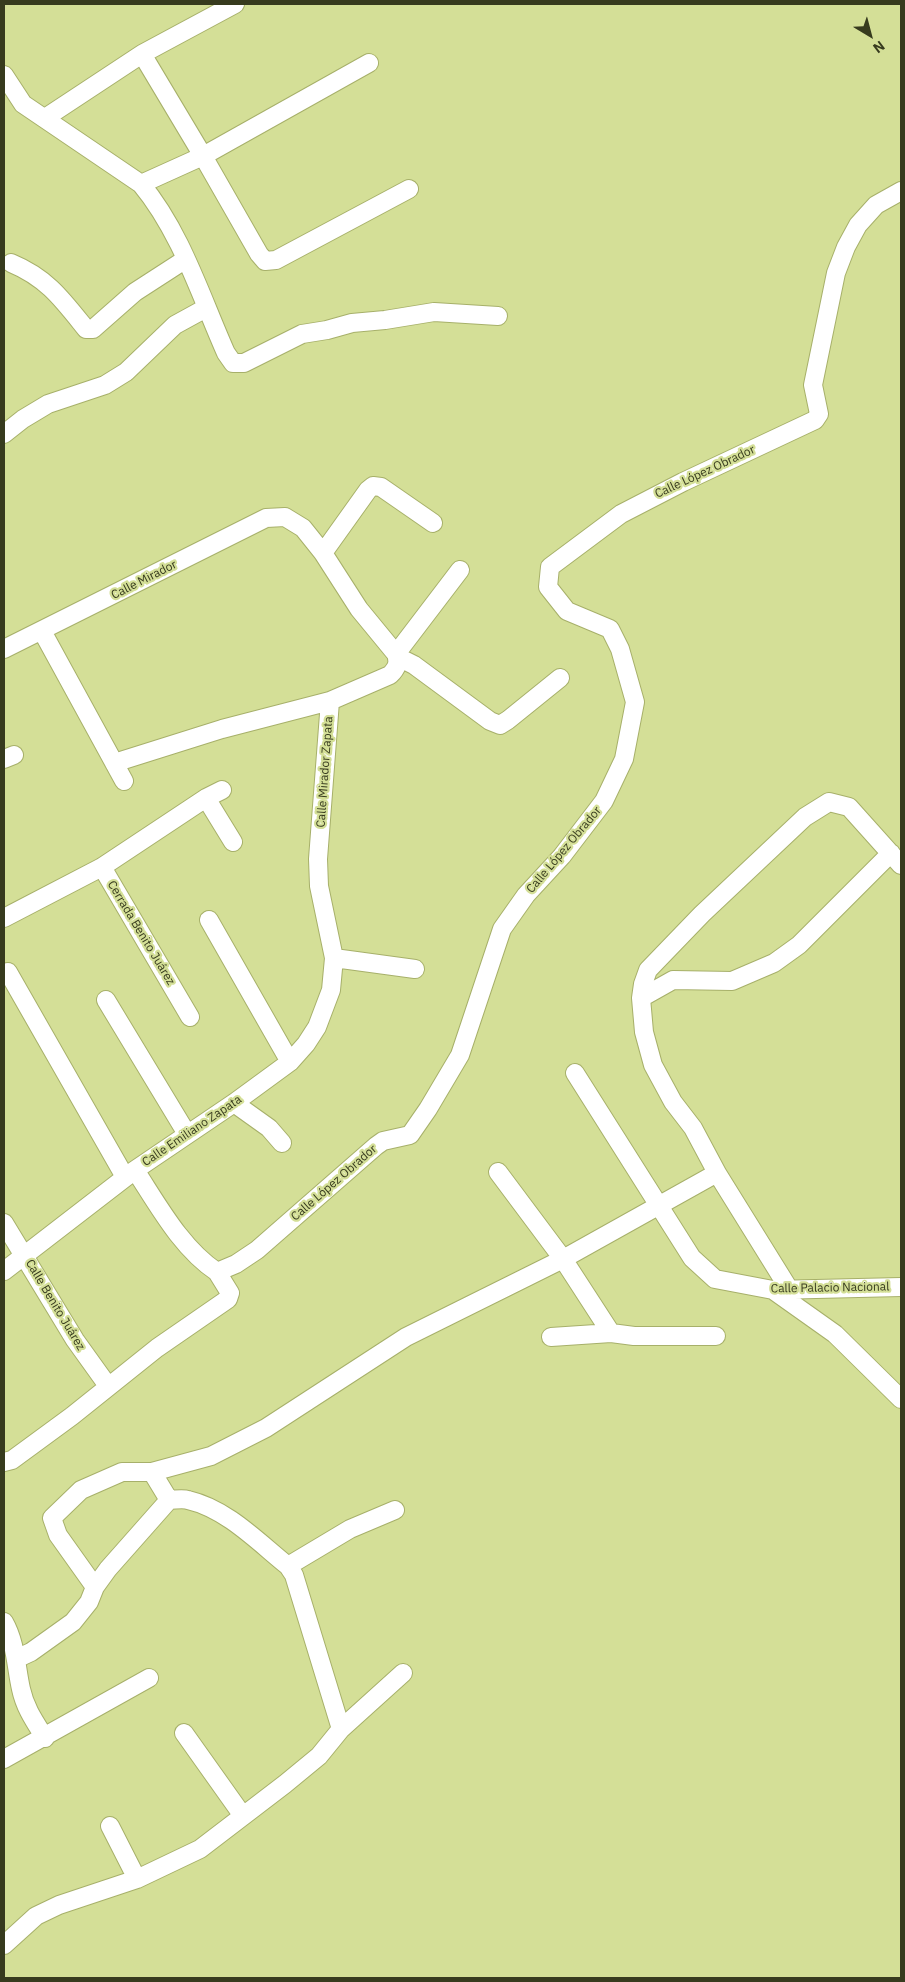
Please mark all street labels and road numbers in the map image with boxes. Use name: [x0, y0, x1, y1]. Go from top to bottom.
street label: Calle López Obrador: [653, 443, 757, 501]
street label: Calle Mirador: [109, 557, 179, 603]
street label: Calle Mirador Zapata: [314, 716, 336, 828]
street label: Calle López Obrador: [524, 804, 604, 896]
street label: Cerrada Benito Juárez: [104, 878, 178, 988]
street label: Calle Emiliano Zapata: [140, 1092, 244, 1170]
street label: Calle López Obrador: [288, 1142, 380, 1224]
street label: Calle Benito Juárez: [22, 1257, 88, 1353]
street label: Calle Palacio Nacional: [771, 1280, 889, 1296]

